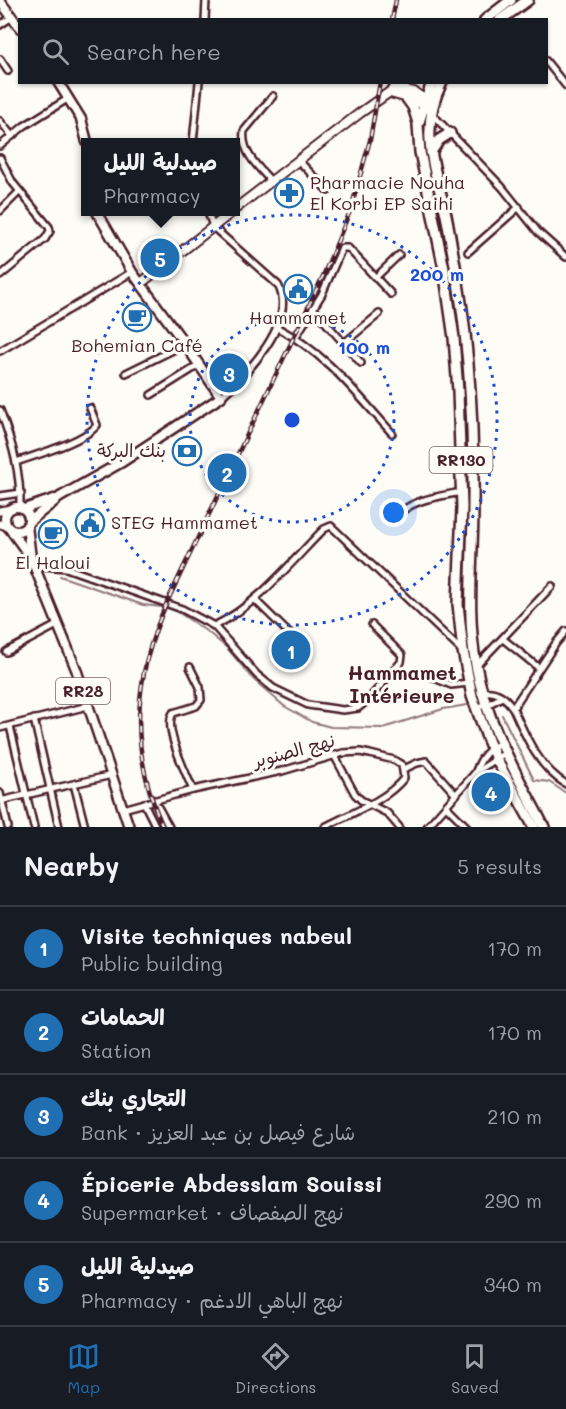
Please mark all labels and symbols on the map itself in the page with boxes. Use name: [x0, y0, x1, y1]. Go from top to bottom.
place label: Pharmacie Nouha El Korbi EP Saihi: [310, 170, 465, 215]
pharmacy icon: Pharmacie Nouha El Korbi EP Saihi: [273, 177, 305, 209]
pin: 5: [140, 236, 180, 280]
text: 200 m: [410, 262, 464, 286]
public building icon: Hammamet: [282, 273, 314, 305]
cafe icon: Bohemian Café: [121, 301, 153, 333]
place label: Hammamet: [249, 305, 347, 329]
place label: Bohemian Café: [71, 333, 203, 357]
text: 100 m: [338, 335, 390, 359]
pin: 3: [210, 350, 248, 395]
centre of rings: [282, 410, 302, 430]
bank icon: بنك البركة: [171, 435, 203, 467]
place label: بنك البركة: [97, 438, 166, 462]
road number: RR130: [430, 447, 492, 473]
pin: 2: [208, 450, 246, 496]
your location: [379, 498, 408, 527]
public building icon: STEG Hammamet: [74, 507, 106, 539]
place label: STEG Hammamet: [111, 510, 258, 534]
cafe icon: El Haloui: [37, 518, 69, 550]
place label: El Haloui: [15, 550, 91, 574]
pin: 1: [272, 628, 310, 672]
district label: Hammamet Intérieure: [347, 659, 457, 708]
road number: RR28: [56, 678, 110, 704]
street label: نهج الصنوبر: [248, 728, 338, 774]
pin: 4: [472, 770, 510, 814]

